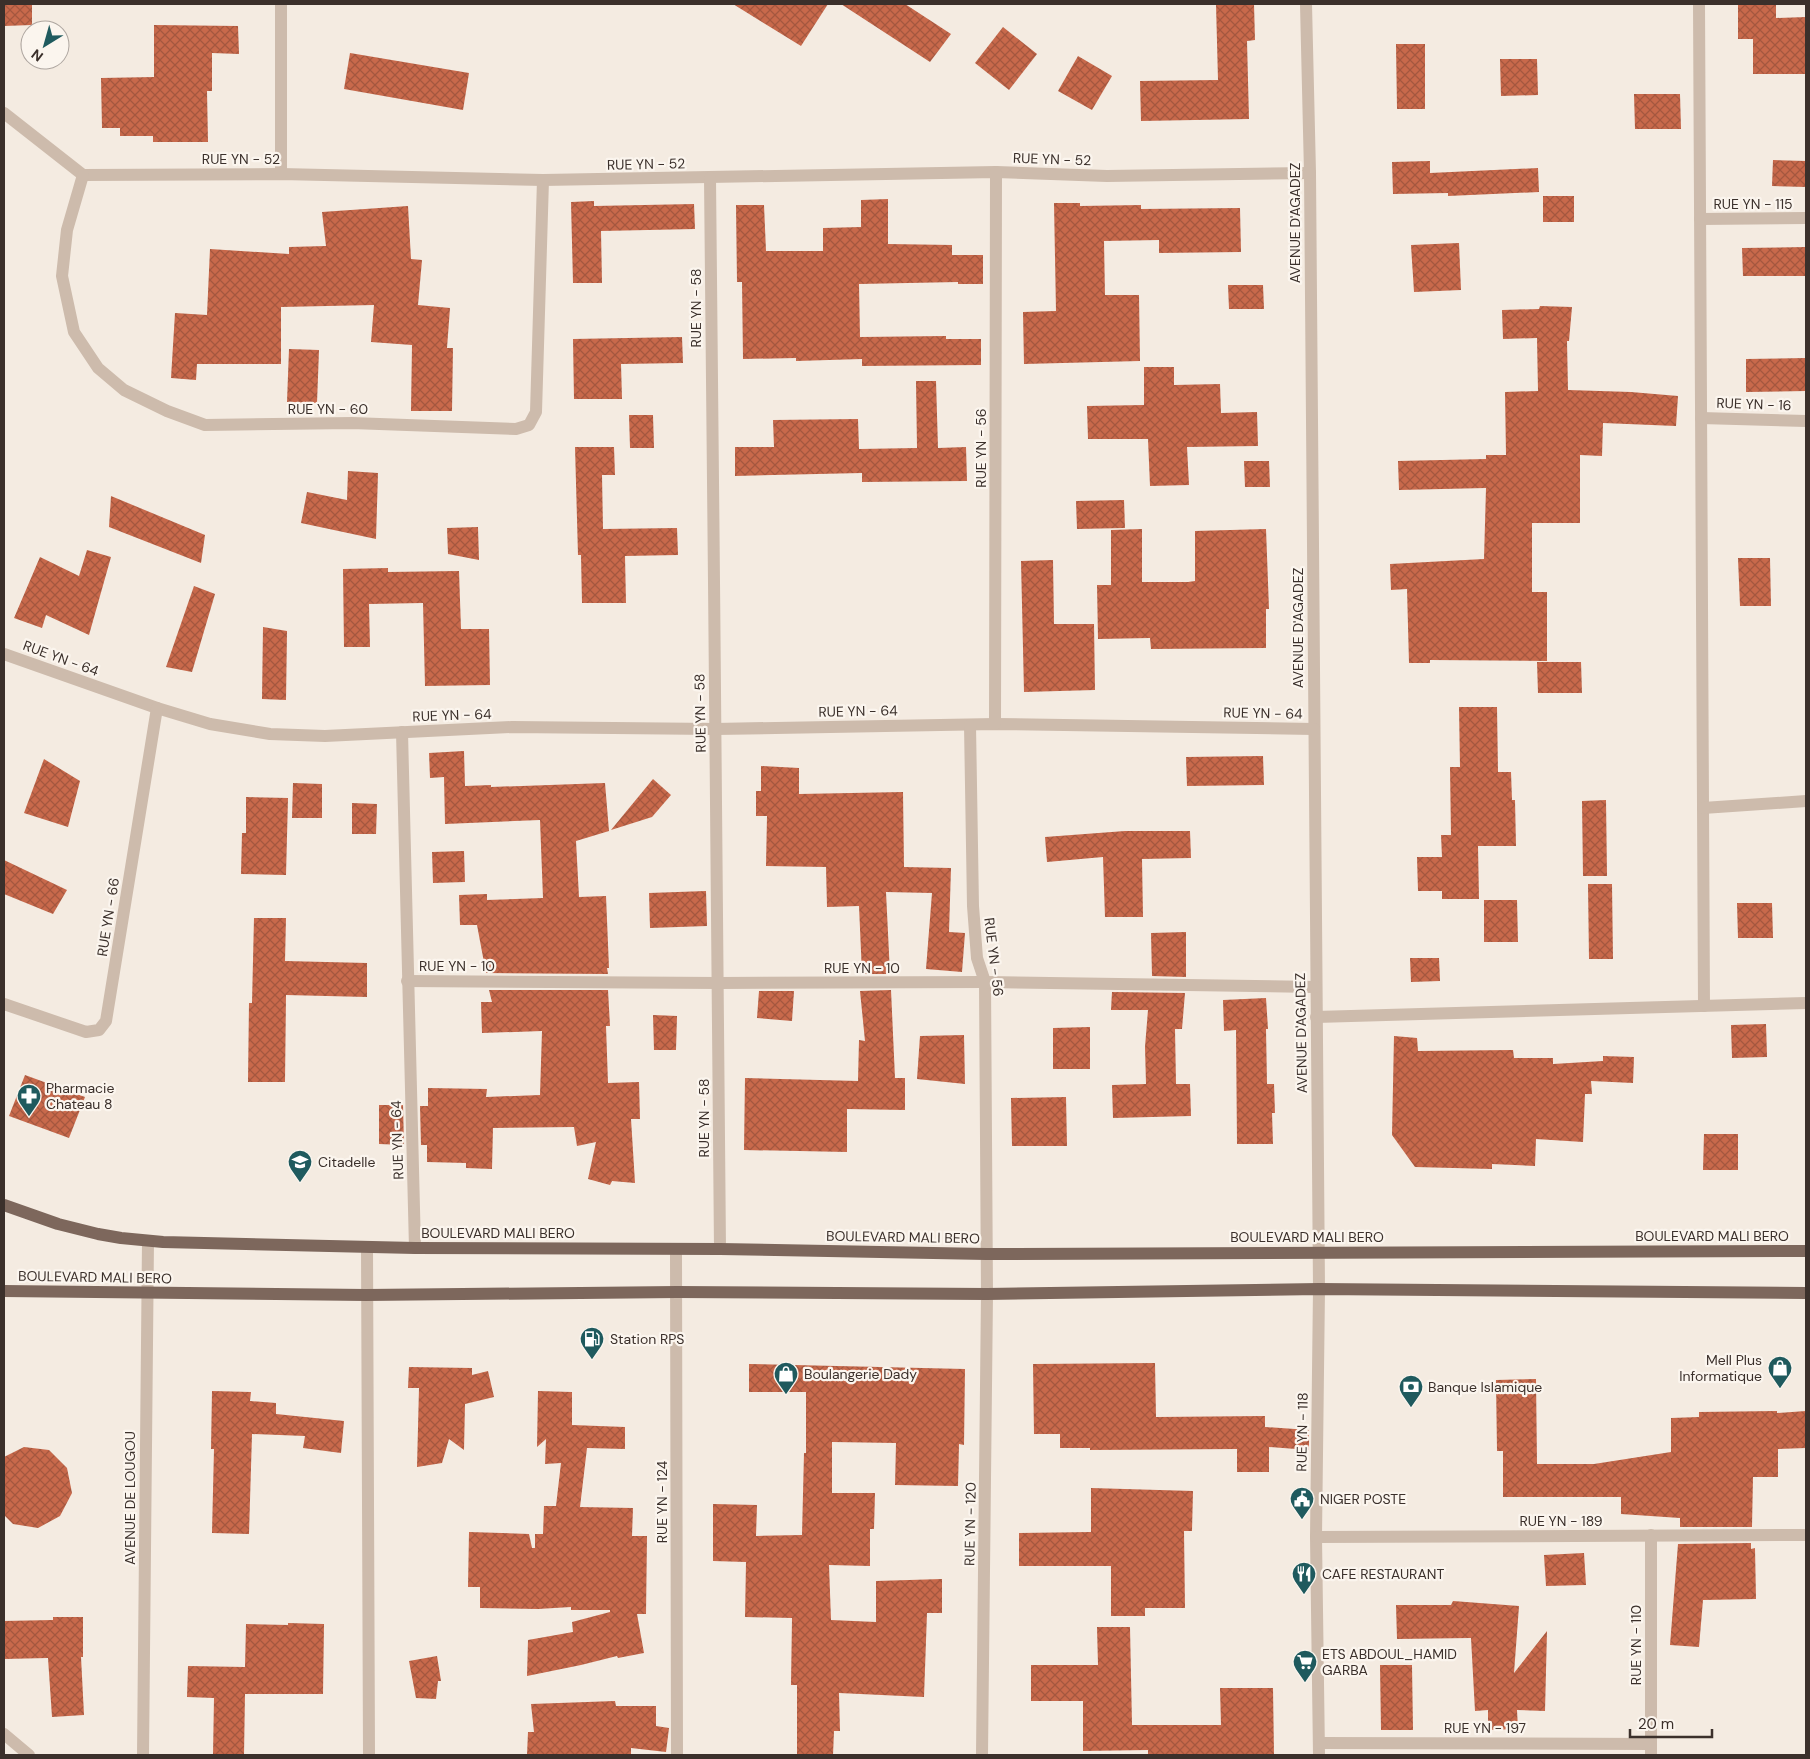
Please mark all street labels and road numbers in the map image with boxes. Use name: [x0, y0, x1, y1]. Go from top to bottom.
street label: RUE YN - 52: [1013, 149, 1091, 169]
street label: RUE YN - 52: [202, 150, 280, 168]
street label: RUE YN - 52: [607, 154, 685, 174]
street label: AVENUE D'AGADEZ: [1286, 163, 1304, 283]
street label: RUE YN - 115: [1713, 195, 1793, 213]
street label: RUE YN - 58: [687, 269, 705, 348]
street label: RUE YN - 16: [1716, 394, 1792, 414]
street label: RUE YN - 60: [288, 400, 368, 418]
street label: RUE YN - 56: [972, 408, 990, 488]
street label: AVENUE D'AGADEZ: [1289, 568, 1307, 688]
street label: RUE YN - 64: [21, 636, 102, 680]
street label: RUE YN - 58: [690, 673, 710, 753]
street label: RUE YN - 64: [818, 701, 898, 721]
street label: RUE YN - 64: [1223, 703, 1303, 723]
street label: RUE YN - 64: [412, 705, 492, 725]
street label: RUE YN - 66: [93, 876, 123, 958]
street label: RUE YN - 56: [980, 917, 1008, 997]
street label: RUE YN - 10: [419, 957, 495, 975]
street label: RUE YN - 10: [824, 959, 900, 977]
street label: AVENUE D'AGADEZ: [1291, 973, 1311, 1093]
street label: RUE YN - 58: [695, 1079, 713, 1158]
street label: RUE YN - 64: [387, 1100, 407, 1180]
street label: BOULEVARD MALI BERO: [421, 1224, 575, 1242]
street label: BOULEVARD MALI BERO: [826, 1227, 980, 1247]
street label: BOULEVARD MALI BERO: [1635, 1227, 1789, 1245]
street label: BOULEVARD MALI BERO: [1230, 1228, 1384, 1246]
street label: BOULEVARD MALI BERO: [18, 1267, 172, 1287]
street label: RUE YN - 118: [1292, 1392, 1312, 1472]
street label: AVENUE DE LOUGOU: [121, 1431, 139, 1565]
street label: RUE YN - 124: [653, 1460, 671, 1543]
street label: RUE YN - 120: [960, 1482, 980, 1566]
street label: RUE YN - 189: [1519, 1512, 1603, 1530]
street label: RUE YN - 110: [1627, 1605, 1645, 1685]
street label: RUE YN - 197: [1444, 1719, 1526, 1737]

